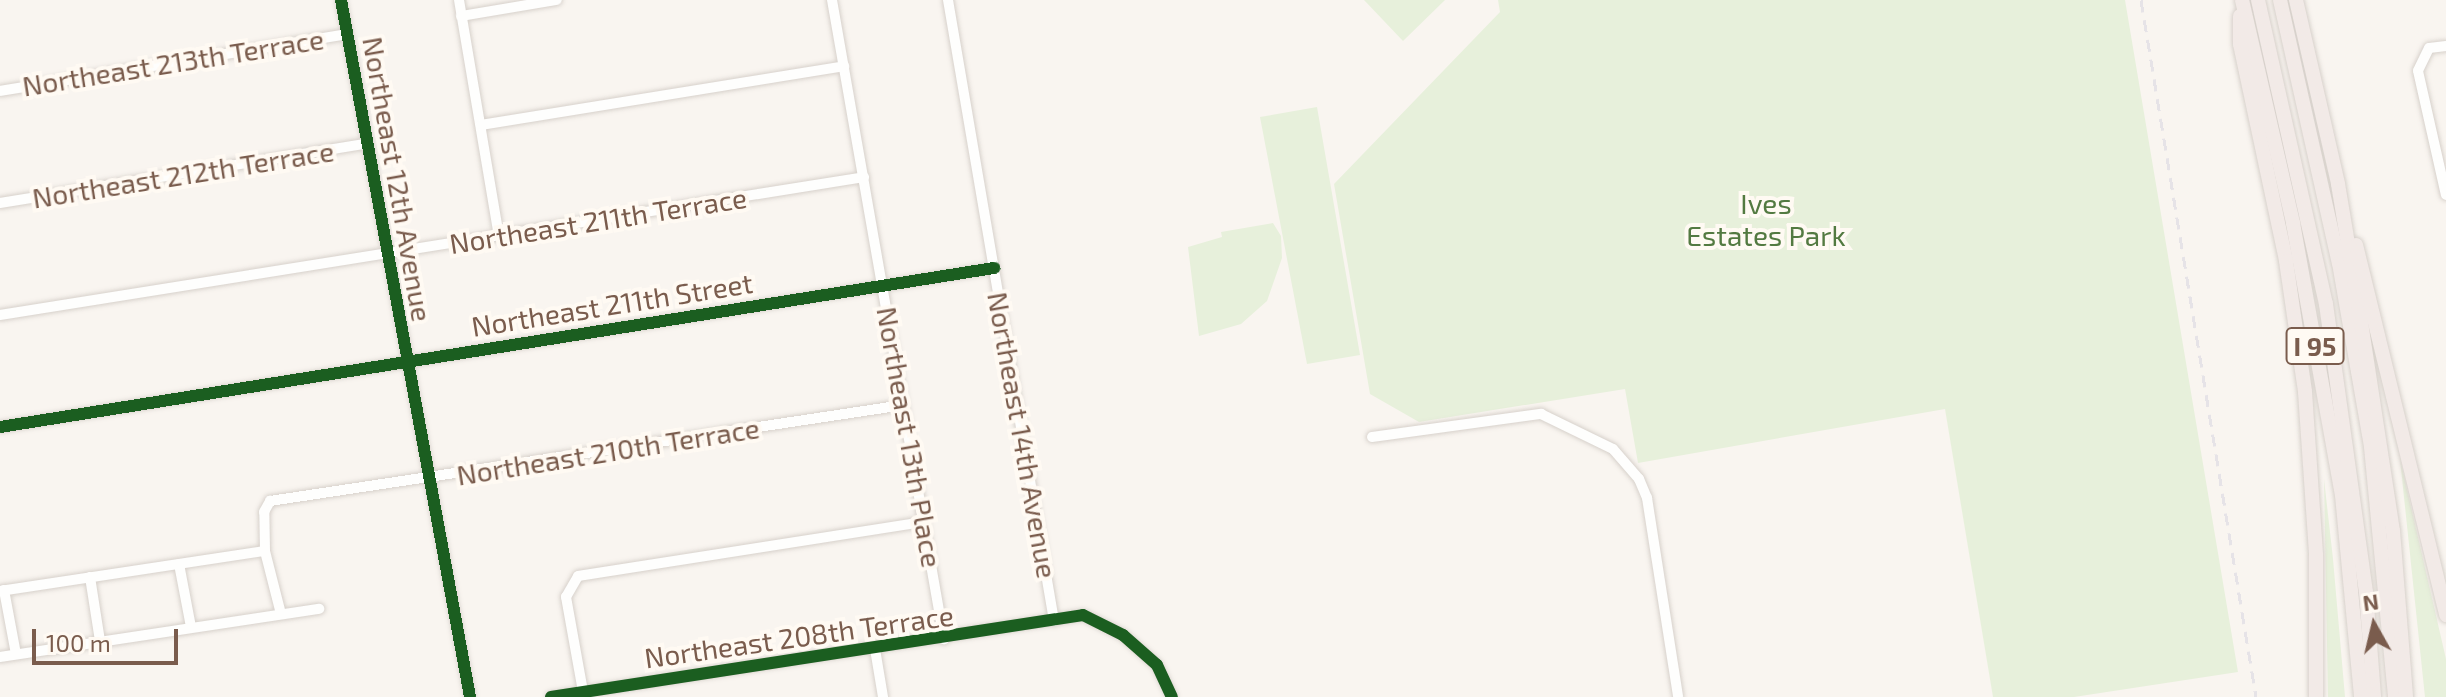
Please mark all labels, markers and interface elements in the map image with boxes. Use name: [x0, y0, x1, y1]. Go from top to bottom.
street label: Northeast 213th Terrace: [20, 22, 326, 102]
street label: Northeast 12th Avenue: [356, 34, 440, 324]
street label: Northeast 212th Terrace: [29, 133, 337, 215]
street label: Northeast 211th Terrace: [447, 180, 749, 260]
park label: Ives Estates Park: [1686, 186, 1846, 252]
street label: Northeast 211th Street: [469, 265, 755, 343]
street label: Northeast 14th Avenue: [981, 289, 1065, 581]
street label: Northeast 13th Place: [871, 304, 949, 570]
road number: I 95: [2285, 324, 2345, 368]
street label: Northeast 210th Terrace: [454, 410, 762, 492]
north arrow: [2334, 585, 2414, 665]
text: N: [2361, 587, 2380, 615]
street label: Northeast 208th Terrace: [642, 598, 956, 674]
scale bar: [36, 613, 182, 663]
text: 100 m: [46, 628, 111, 657]

